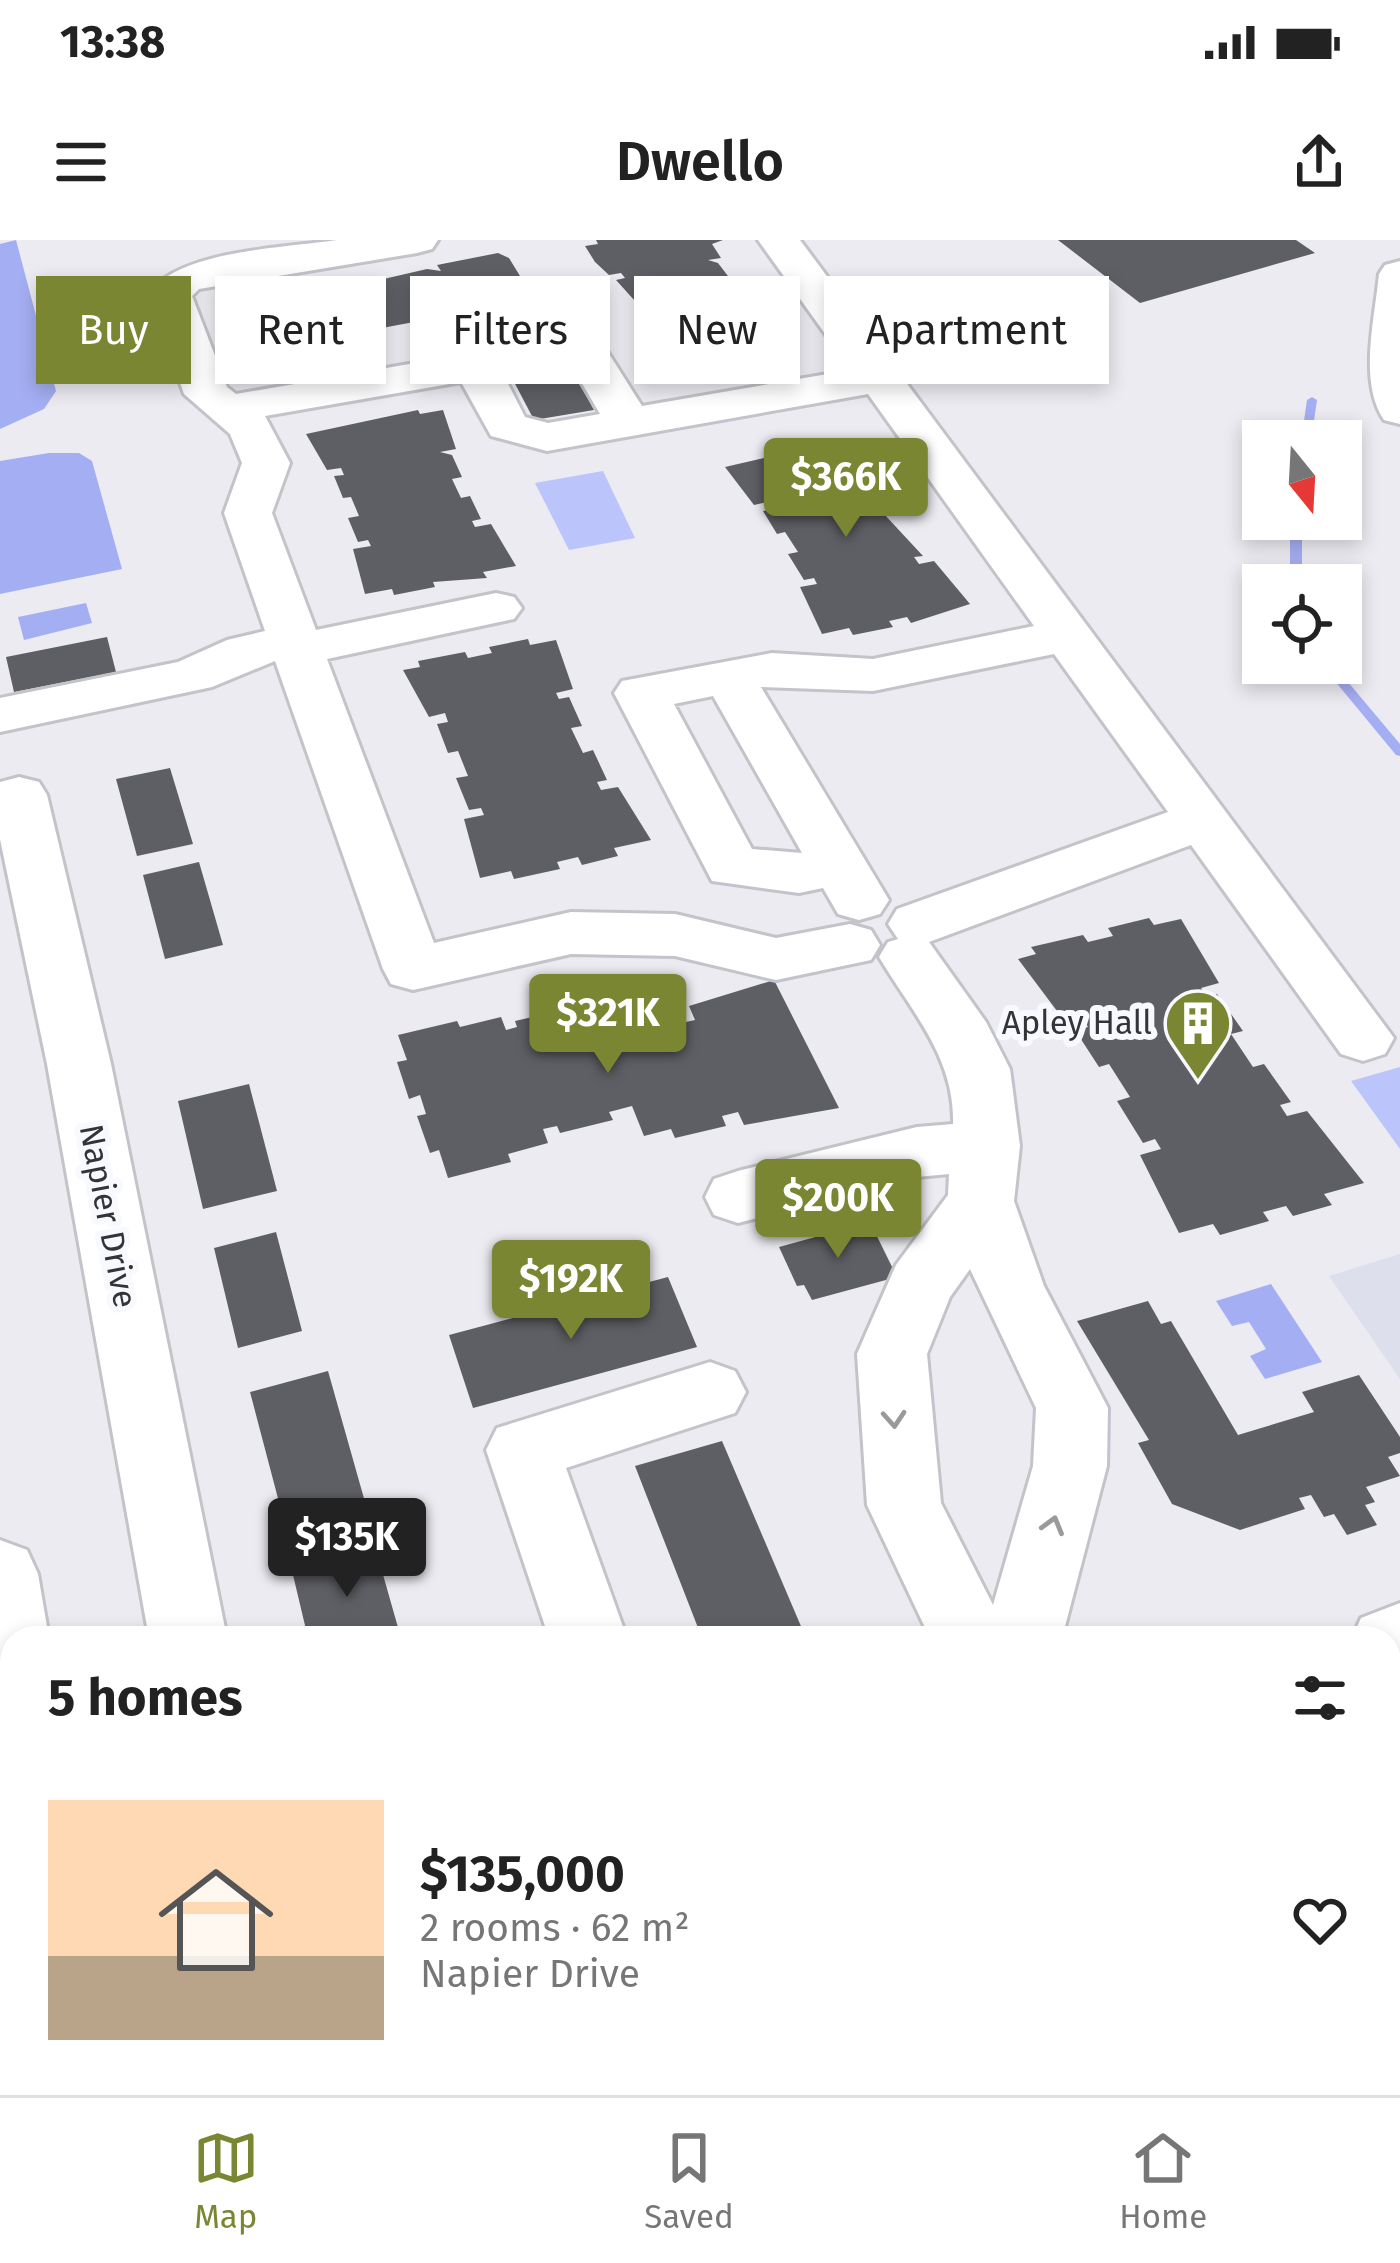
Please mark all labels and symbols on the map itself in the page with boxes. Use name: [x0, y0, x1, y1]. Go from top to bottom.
north arrow: [1242, 420, 1362, 540]
pin: $366K: [762, 438, 930, 540]
pin: $321K: [524, 974, 692, 1076]
building icon: Apley Hall: [1163, 988, 1233, 1082]
place label: Apley Hall: [1002, 1003, 1152, 1043]
street label: Napier Drive: [71, 1121, 145, 1311]
pin: $200K: [754, 1159, 922, 1261]
pin: $192K: [487, 1240, 655, 1342]
one-way arrow: [880, 1410, 906, 1429]
pin: $135K: [263, 1498, 431, 1600]
one-way arrow: [1039, 1515, 1064, 1536]

